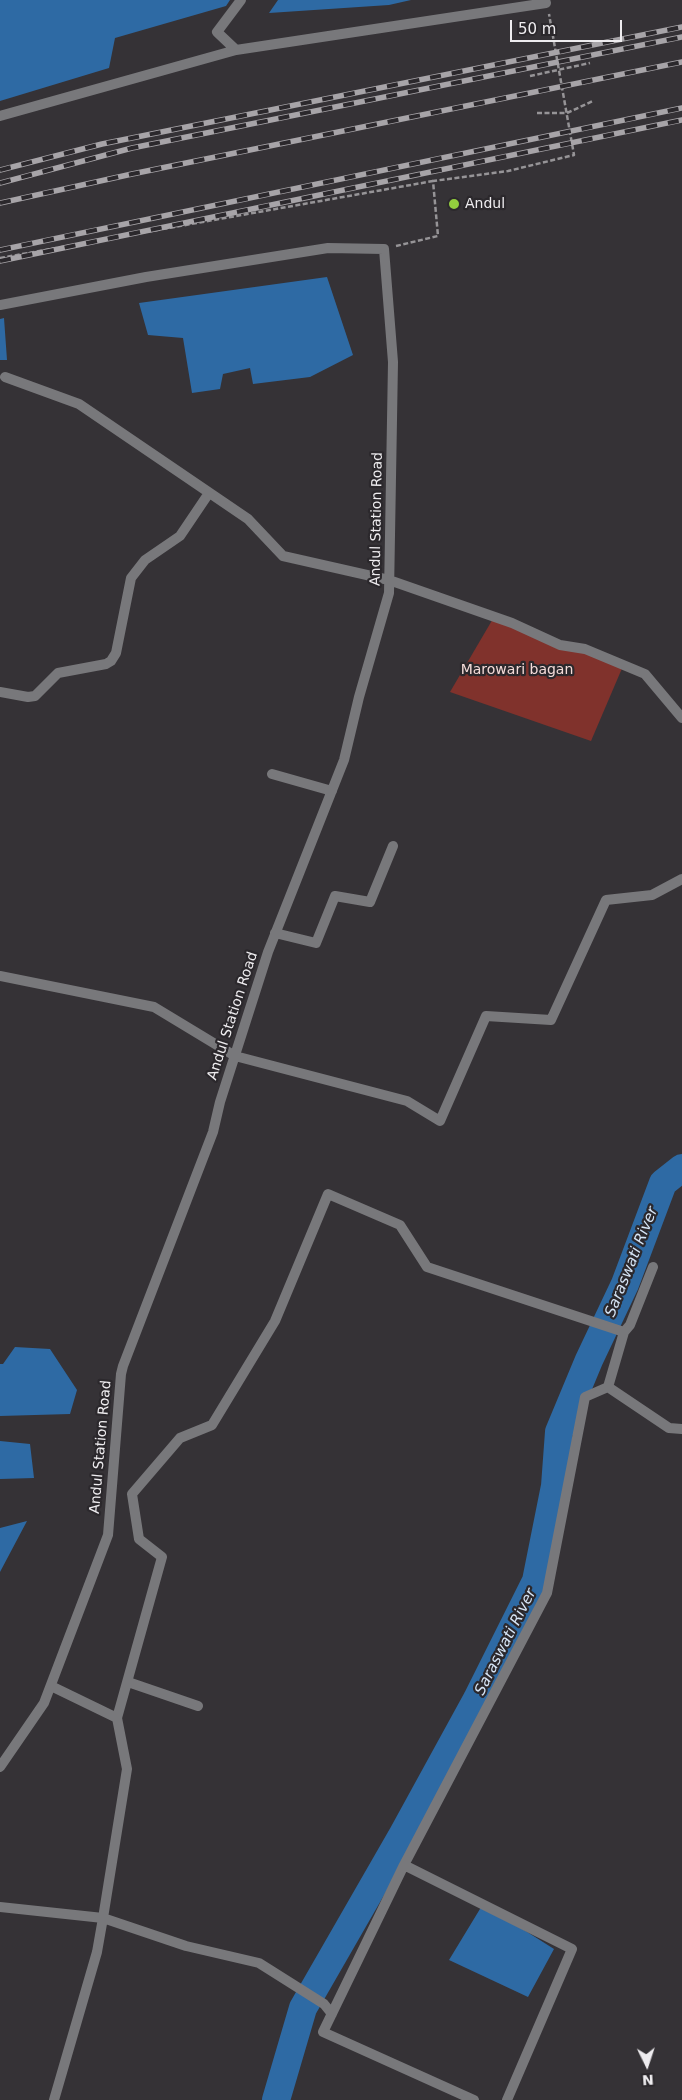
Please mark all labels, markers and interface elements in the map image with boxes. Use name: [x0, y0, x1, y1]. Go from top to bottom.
scale bar: [512, 10, 624, 42]
text: 50 m: [518, 20, 556, 38]
place label: Andul: [465, 196, 505, 212]
marker: Andul: [447, 197, 461, 211]
street label: Andul Station Road: [367, 452, 387, 586]
park label: Marowari bagan: [461, 662, 573, 678]
street label: Andul Station Road: [204, 950, 262, 1082]
water label: Saraswati River: [602, 1204, 662, 1320]
street label: Andul Station Road: [87, 1380, 115, 1514]
water label: Saraswati River: [471, 1586, 541, 1698]
north arrow: [622, 2040, 672, 2090]
text: N: [642, 2072, 654, 2088]

